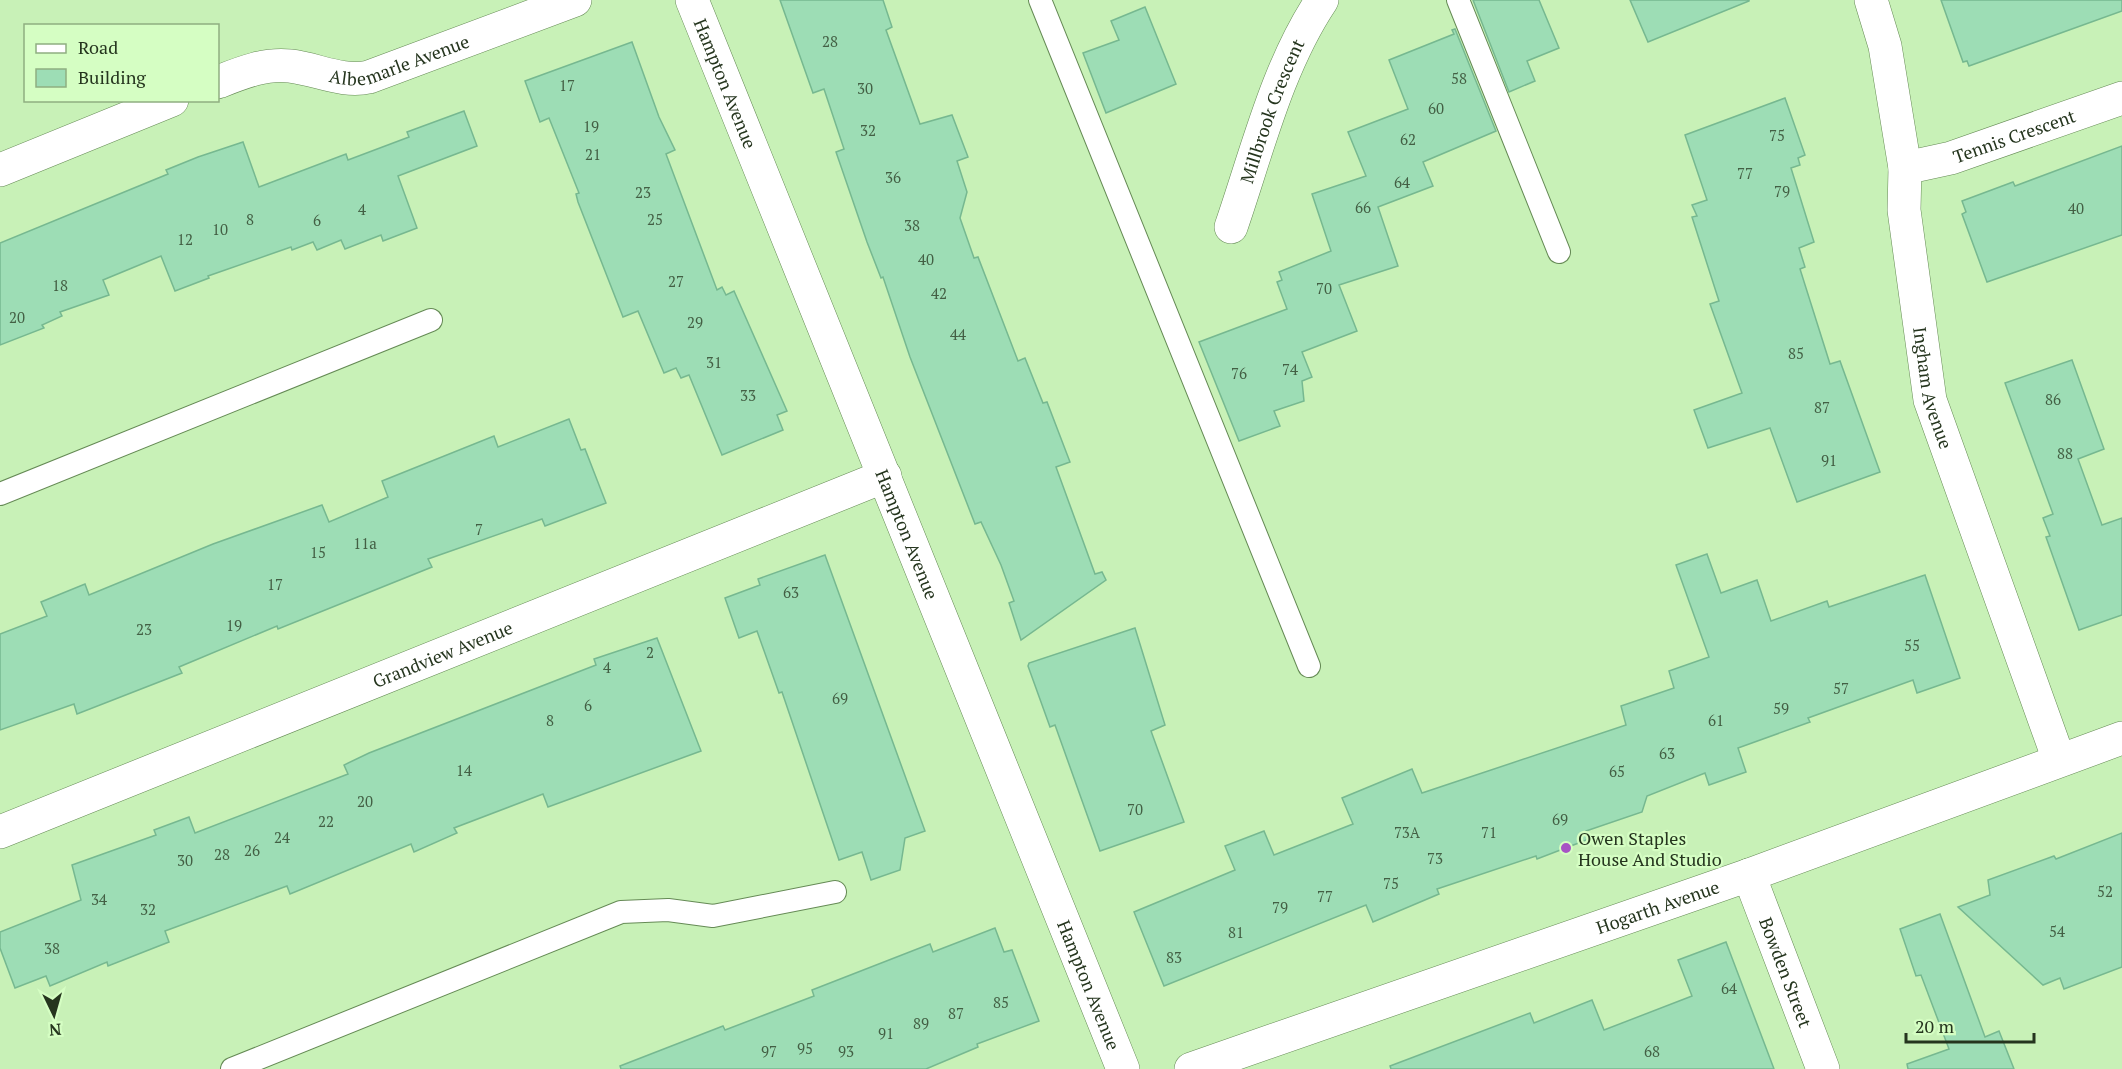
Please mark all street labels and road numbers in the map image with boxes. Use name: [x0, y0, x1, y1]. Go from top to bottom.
street label: Hampton Avenue: [689, 15, 763, 152]
street label: Albemarle Avenue: [327, 29, 472, 91]
street label: Millbrook Crescent: [1234, 34, 1310, 186]
street label: Tennis Crescent: [1950, 103, 2079, 168]
street label: Ingham Avenue: [1908, 325, 1958, 452]
street label: Hampton Avenue: [870, 466, 944, 603]
street label: Grandview Avenue: [369, 615, 516, 693]
street label: Hogarth Avenue: [1593, 874, 1722, 939]
street label: Bowden Street: [1754, 914, 1818, 1031]
street label: Hampton Avenue: [1052, 916, 1126, 1054]

